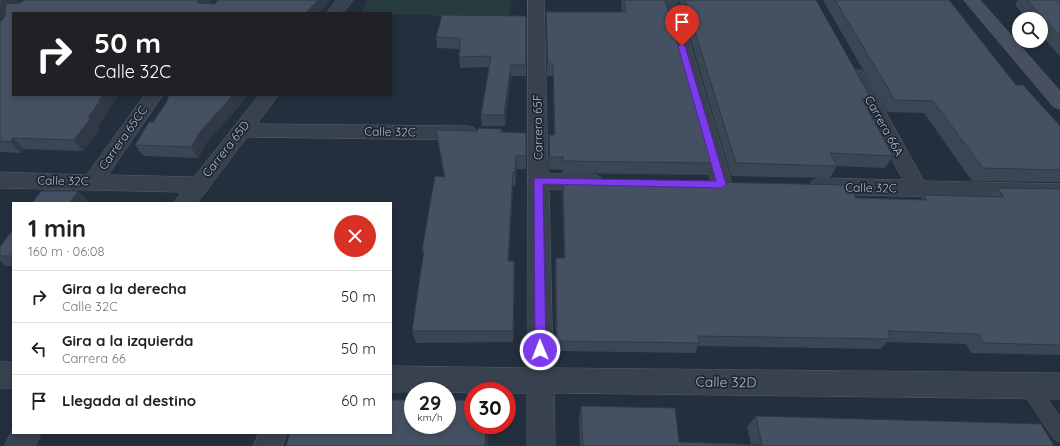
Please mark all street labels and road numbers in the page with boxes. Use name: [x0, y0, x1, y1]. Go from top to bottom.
street label: Carrera 66A: [862, 93, 907, 159]
street label: Carrera 65F: [529, 94, 546, 160]
street label: Carrera 65CC: [95, 103, 150, 173]
street label: Carrera 65D: [199, 117, 253, 180]
street label: Calle 32C: [364, 124, 416, 139]
street label: Calle 32C: [37, 173, 89, 188]
street label: Calle 32C: [845, 180, 897, 195]
street label: Calle 32D: [695, 372, 757, 392]

